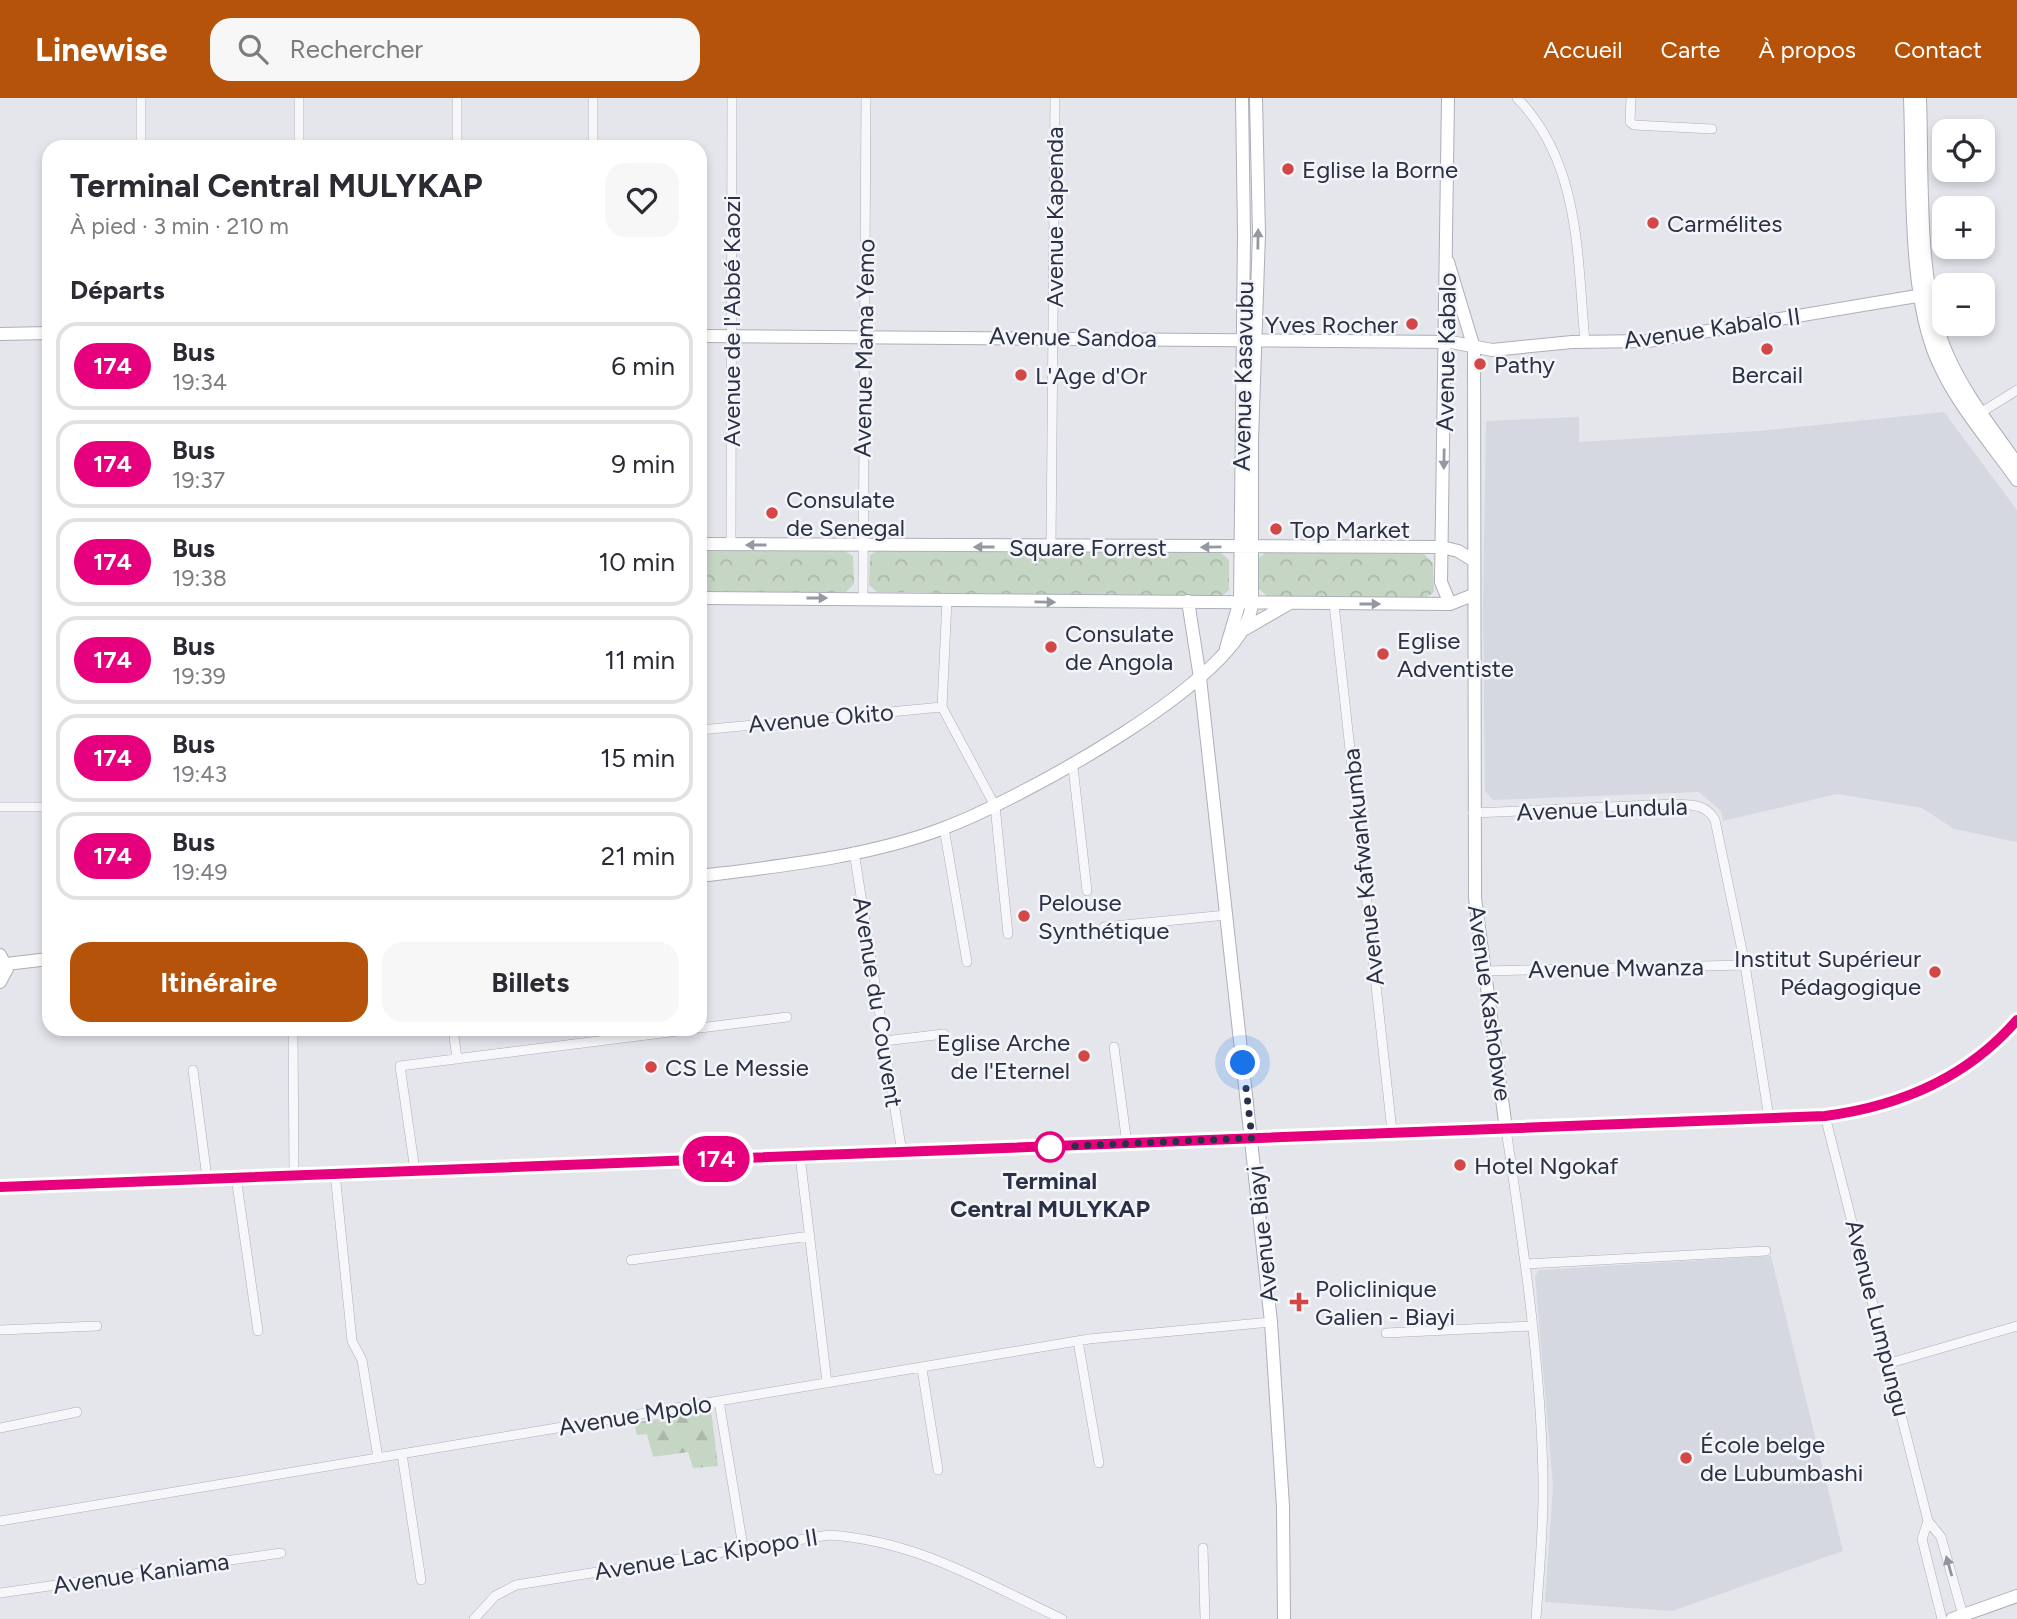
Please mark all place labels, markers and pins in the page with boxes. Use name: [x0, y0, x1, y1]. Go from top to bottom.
place label: Eglise la Borne: [1302, 155, 1458, 184]
marker: Eglise la Borne: [1280, 161, 1296, 177]
place label: Carmélites: [1667, 209, 1782, 238]
marker: Carmélites: [1645, 215, 1661, 231]
place label: Yves Rocher: [1265, 310, 1398, 339]
marker: Yves Rocher: [1404, 316, 1420, 332]
marker: Bercail: [1759, 341, 1775, 357]
place label: Pathy: [1494, 350, 1555, 379]
marker: Pathy: [1472, 356, 1488, 372]
place label: Bercail: [1731, 360, 1803, 389]
place label: L'Age d'Or: [1035, 361, 1147, 390]
marker: L'Age d'Or: [1013, 367, 1029, 383]
place label: Consulate de Senegal: [786, 485, 905, 542]
marker: Consulate de Senegal: [764, 505, 780, 521]
place label: Top Market: [1290, 515, 1410, 544]
marker: Top Market: [1268, 521, 1284, 537]
place label: Consulate de Angola: [1065, 619, 1174, 676]
place label: Eglise Adventiste: [1397, 626, 1514, 683]
marker: Consulate de Angola: [1043, 639, 1059, 655]
marker: Eglise Adventiste: [1375, 646, 1391, 662]
place label: Pelouse Synthétique: [1038, 888, 1169, 945]
marker: Pelouse Synthétique: [1016, 908, 1032, 924]
place label: Institut Supérieur Pédagogique: [1734, 944, 1921, 1001]
marker: Institut Supérieur Pédagogique: [1927, 964, 1943, 980]
place label: Eglise Arche de l'Eternel: [937, 1028, 1070, 1085]
marker: Eglise Arche de l'Eternel: [1076, 1048, 1092, 1064]
place label: CS Le Messie: [665, 1053, 809, 1082]
marker: CS Le Messie: [643, 1059, 659, 1075]
marker: Terminal Central MULYKAP: [1035, 1132, 1065, 1162]
place label: Hotel Ngokaf: [1474, 1151, 1618, 1180]
marker: Hotel Ngokaf: [1452, 1157, 1468, 1173]
place label: Terminal Central MULYKAP: [950, 1166, 1150, 1223]
place label: Policlinique Galien - Biayi: [1315, 1274, 1455, 1331]
marker: Policlinique Galien - Biayi: [1289, 1292, 1309, 1312]
place label: École belge de Lubumbashi: [1700, 1430, 1863, 1487]
marker: École belge de Lubumbashi: [1678, 1450, 1694, 1466]

